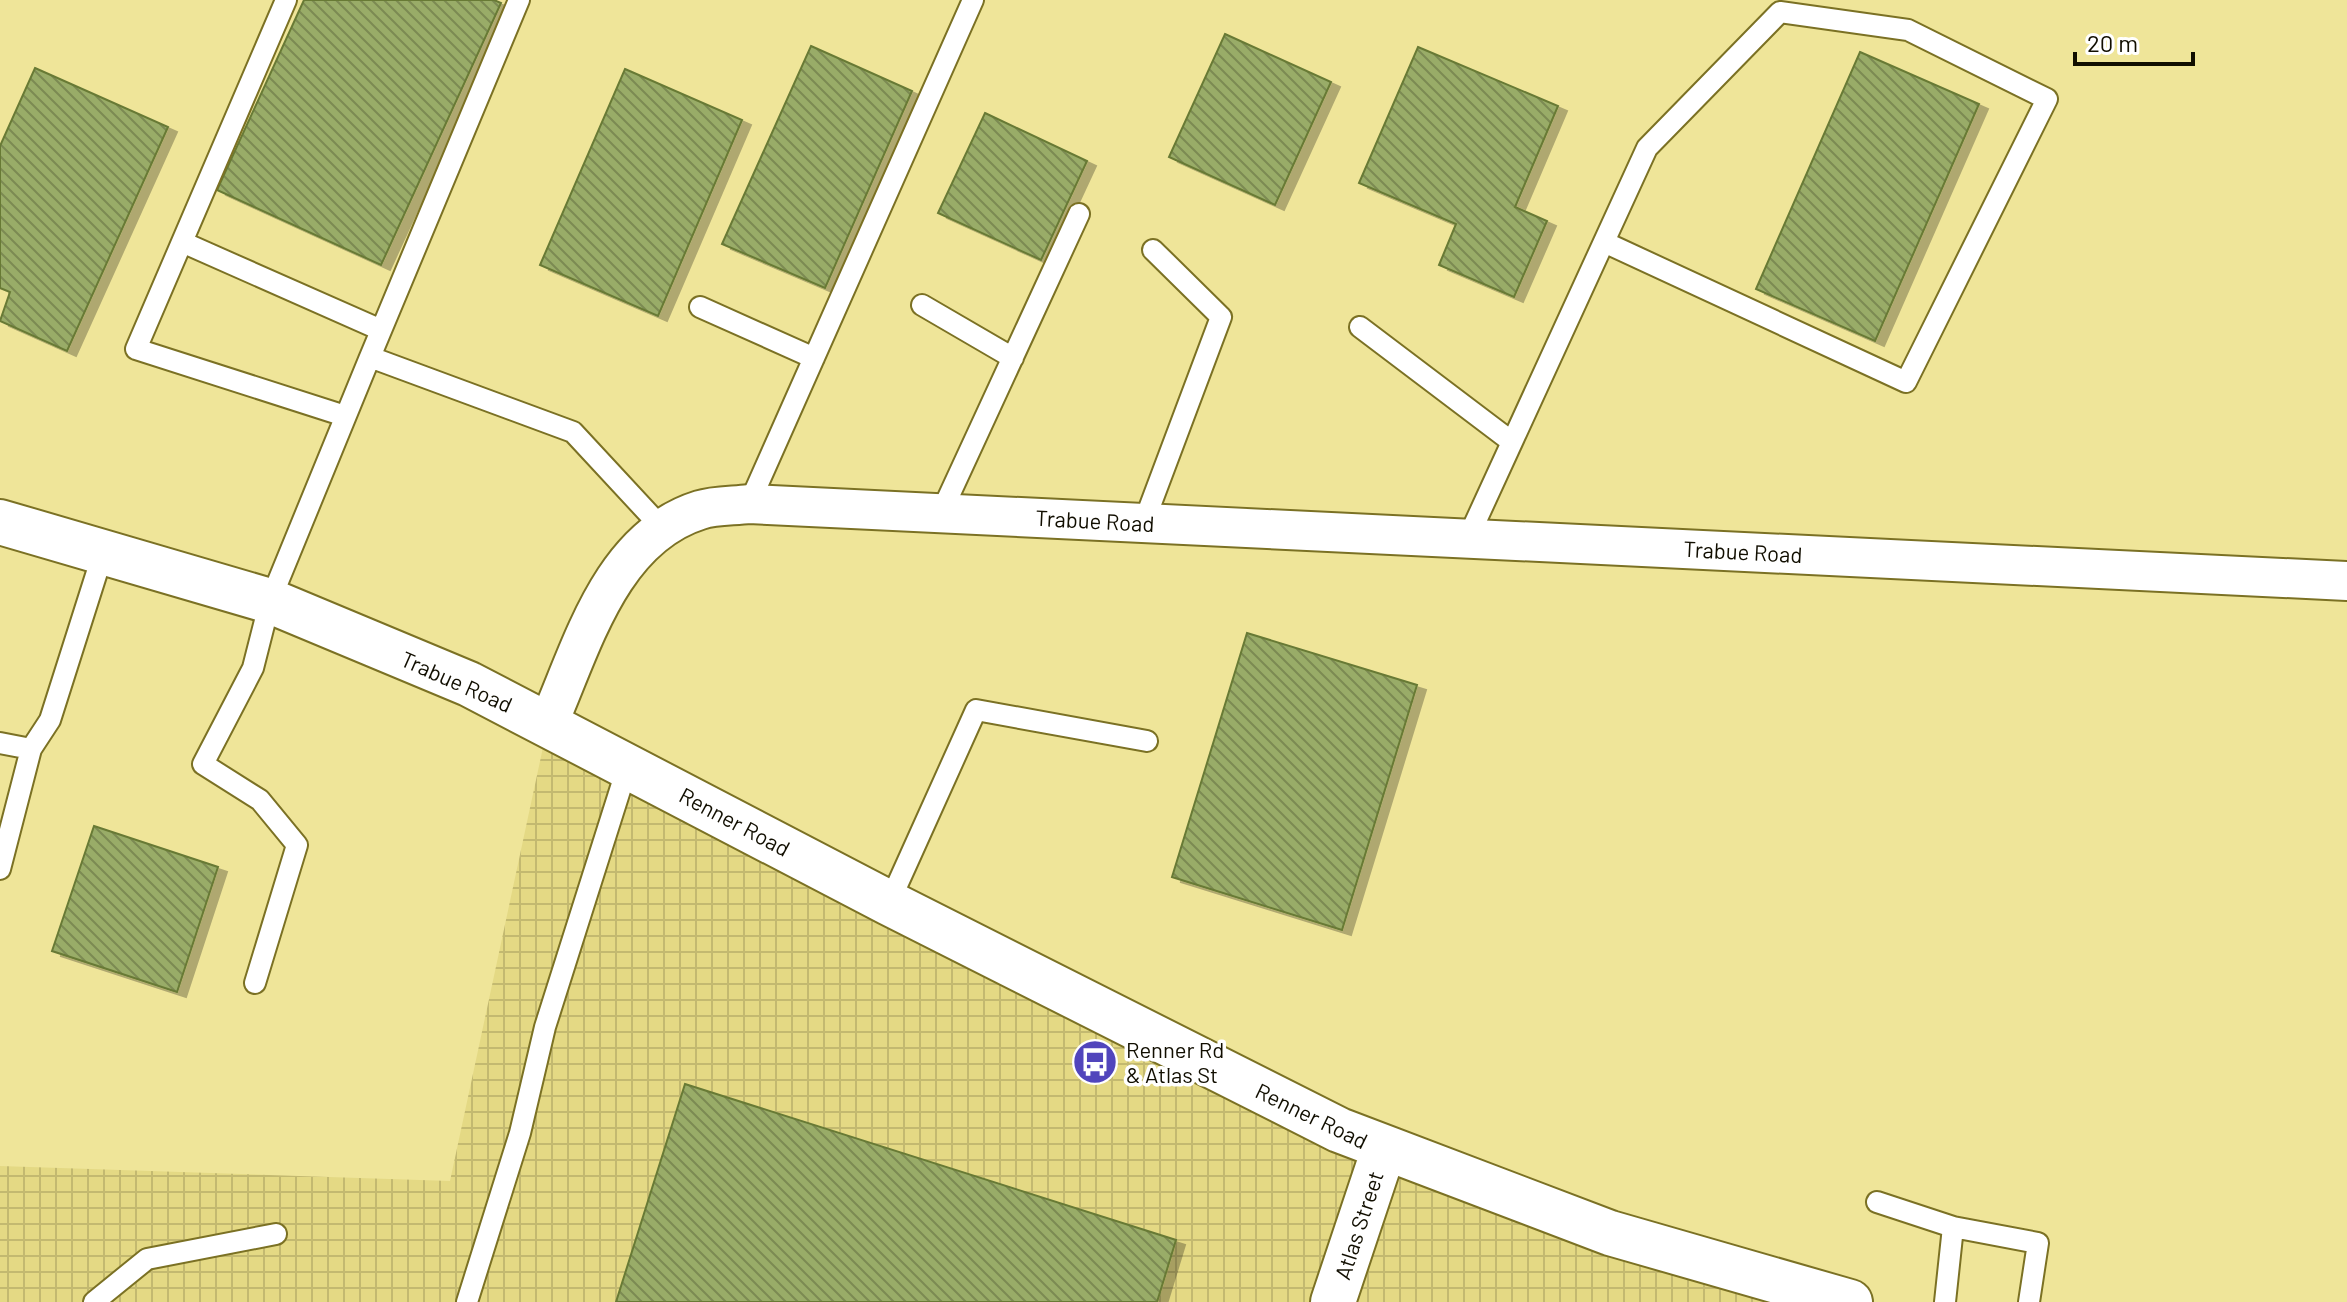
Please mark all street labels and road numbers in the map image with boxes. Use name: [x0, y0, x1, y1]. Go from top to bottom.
street label: Trabue Road: [1035, 504, 1155, 536]
street label: Trabue Road: [1683, 535, 1803, 567]
street label: Trabue Road: [397, 645, 517, 717]
street label: Renner Road: [675, 781, 795, 861]
street label: Renner Road: [1252, 1077, 1372, 1153]
street label: Atlas Street: [1328, 1168, 1388, 1282]

